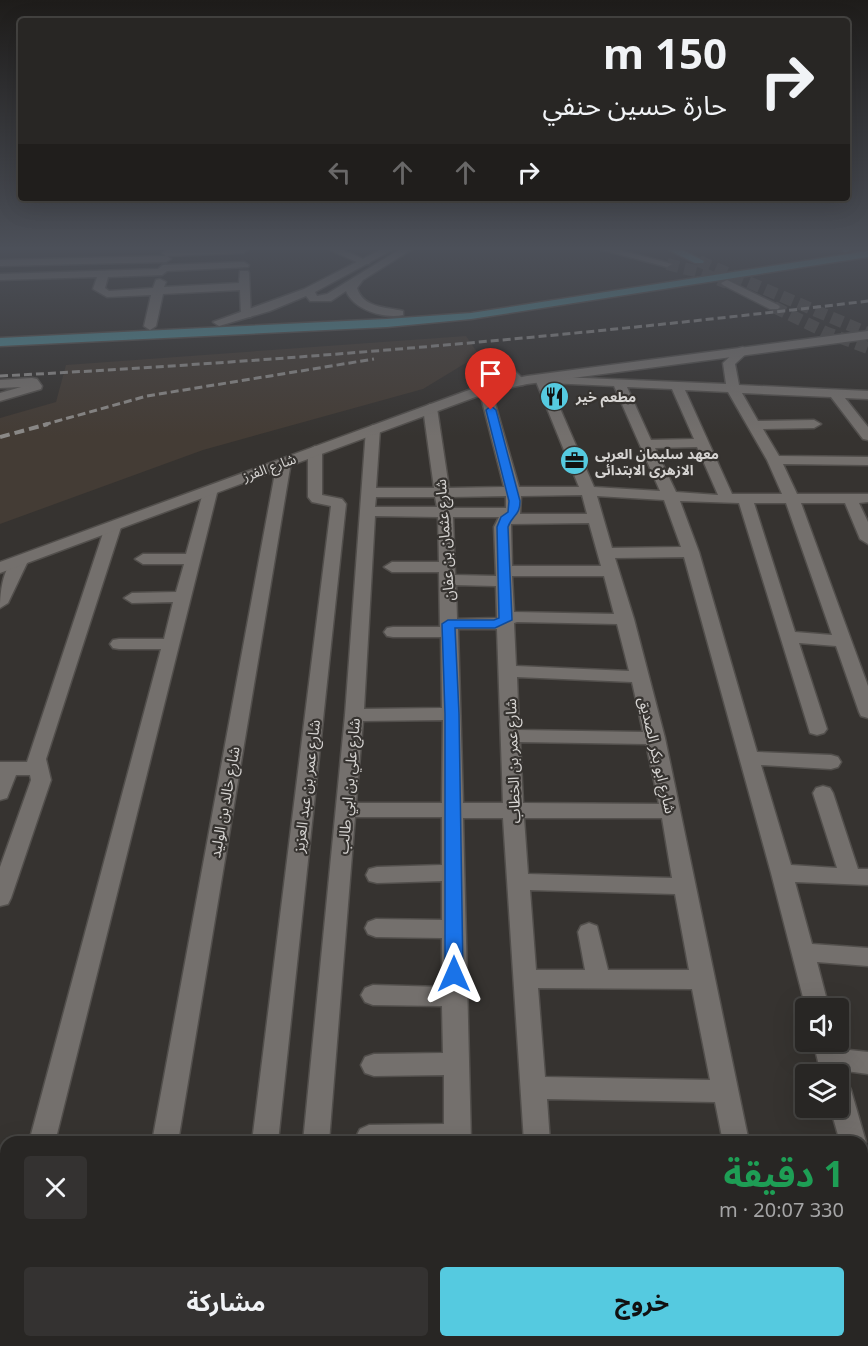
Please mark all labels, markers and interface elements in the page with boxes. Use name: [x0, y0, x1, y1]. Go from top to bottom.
text: 150 m: [603, 24, 727, 81]
icon: right: [748, 42, 826, 120]
text: حارة حسين حنفي: [542, 86, 727, 123]
icon: left: [323, 156, 356, 189]
icon: ahead: [386, 156, 419, 189]
icon: ahead: [449, 156, 482, 189]
icon: right: [512, 156, 545, 189]
pin: [465, 348, 516, 410]
icon: arrive: [474, 357, 507, 390]
restaurant icon: مطعم خير: [539, 380, 571, 412]
place label: مطعم خير: [575, 387, 636, 408]
place label: معهد سليمان العربى الازهرى الابتدائى: [595, 444, 719, 479]
office icon: معهد سليمان العربى الازهرى الابتدائى: [558, 445, 590, 477]
street label: شارع الفرز: [239, 449, 299, 488]
street label: شارع عثمان بن عفان: [430, 478, 461, 602]
street label: شارع ابو بكر الصديق: [632, 695, 681, 816]
street label: شارع عمر بن الخطاب: [500, 698, 527, 824]
street label: شارع علي بن ابي طالب: [332, 717, 367, 855]
street label: شارع عمر بن عبد العزيز: [288, 718, 327, 855]
street label: شارع خالد بن الوليد: [204, 744, 247, 860]
position arrow: [422, 942, 486, 1006]
map controls: [795, 998, 849, 1118]
button: sound: [795, 998, 849, 1052]
button: layers: [795, 1064, 849, 1118]
text: 1 دقيقة: [723, 1149, 844, 1198]
button: close: [24, 1156, 87, 1219]
text: 330 m · 20:07: [719, 1196, 844, 1223]
button: مشاركة: [24, 1267, 428, 1336]
button: خروج: [440, 1267, 844, 1336]

